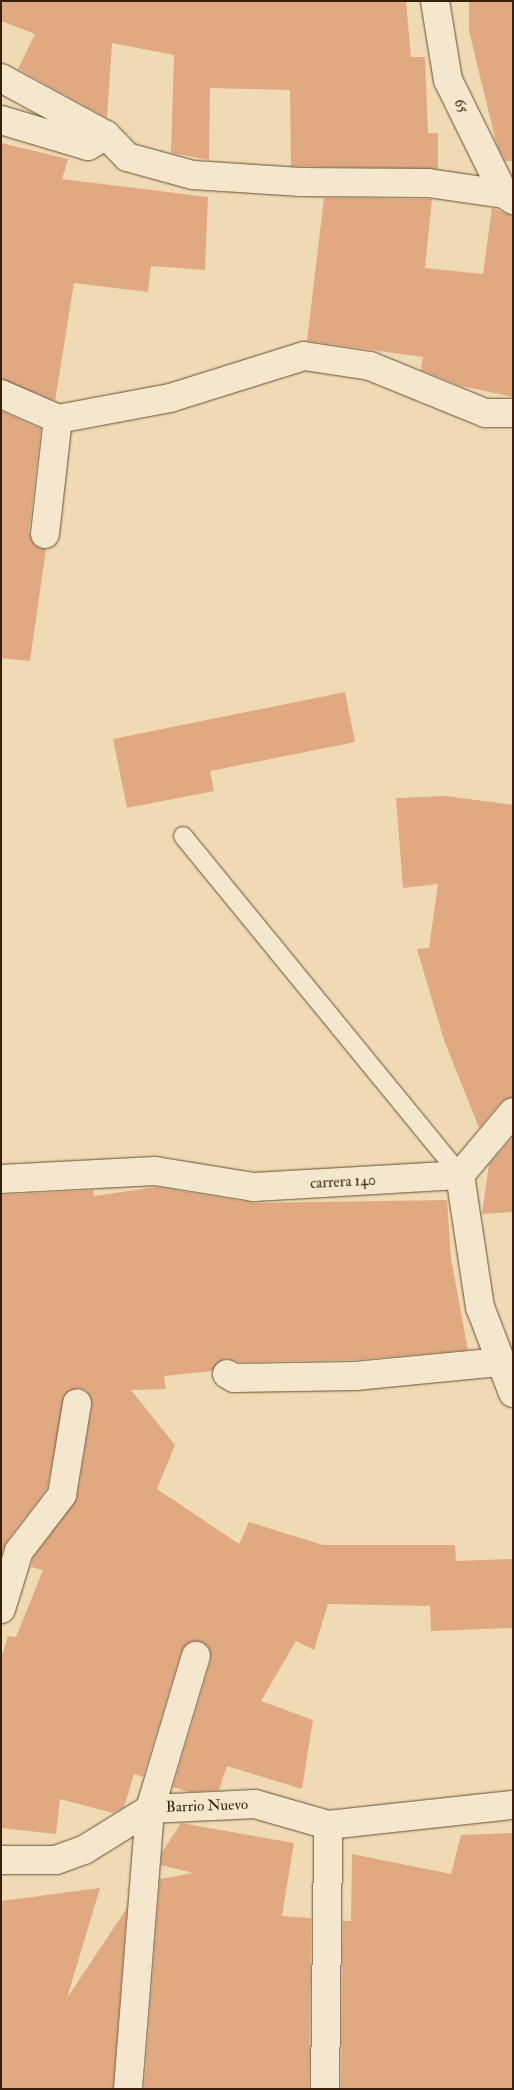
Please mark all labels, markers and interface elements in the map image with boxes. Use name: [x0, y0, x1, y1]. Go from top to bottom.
street label: 65: [450, 96, 472, 116]
street label: carrera 140: [310, 1171, 376, 1193]
street label: Barrio Nuevo: [166, 1796, 248, 1816]

